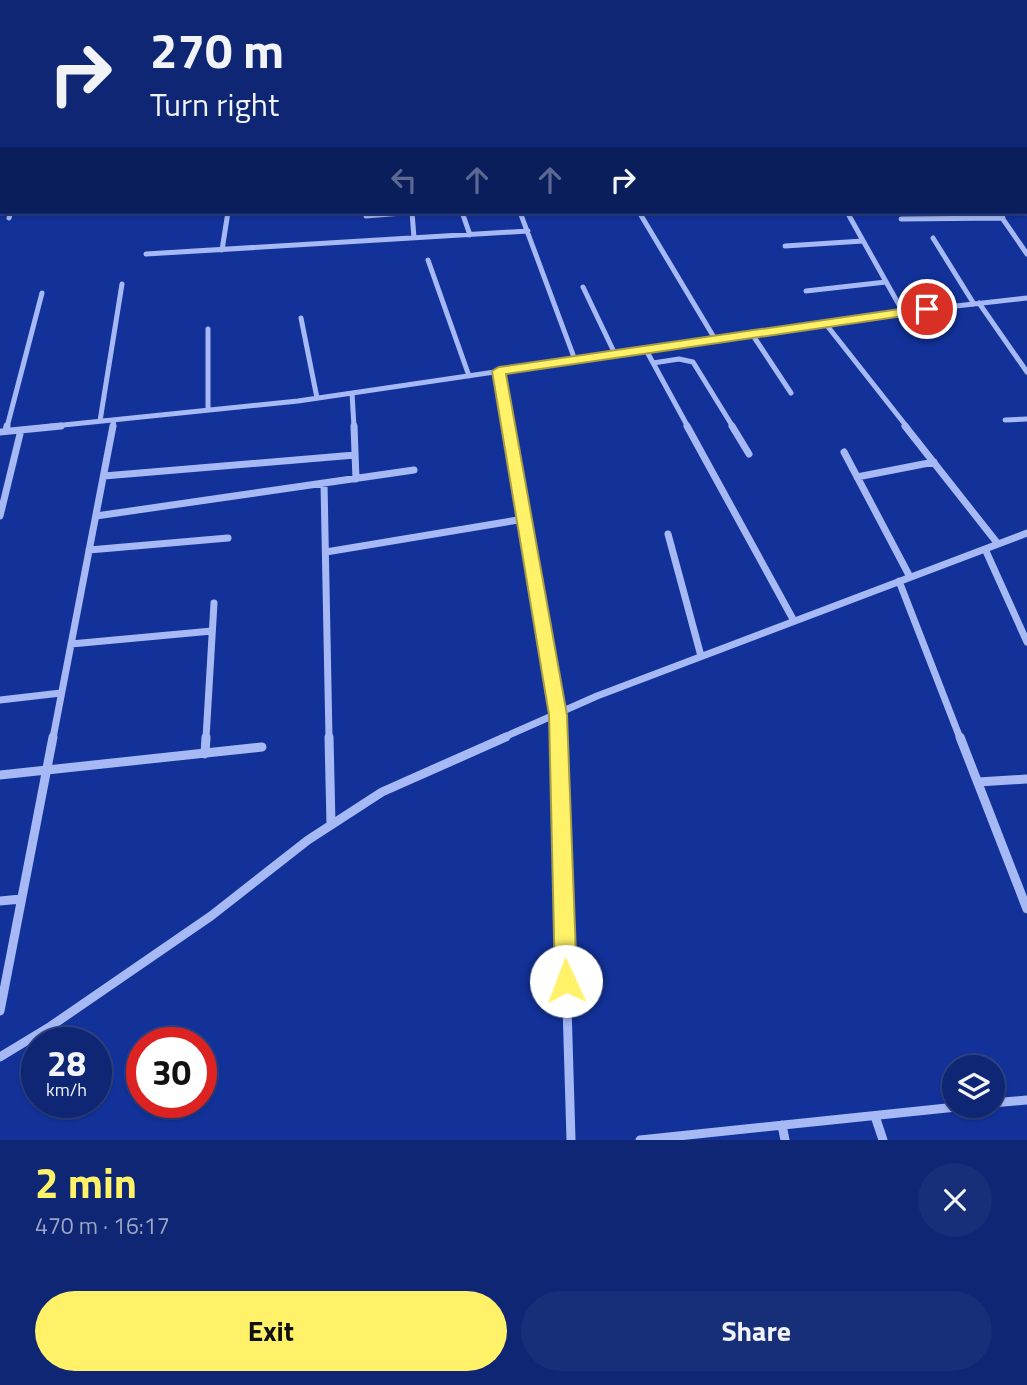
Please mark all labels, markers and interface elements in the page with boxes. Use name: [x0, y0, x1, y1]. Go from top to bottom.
text: 270 m: [150, 12, 284, 87]
icon: right: [35, 28, 126, 119]
text: Turn right: [150, 80, 279, 128]
icon: left: [385, 161, 423, 199]
icon: ahead: [458, 161, 496, 199]
icon: ahead: [531, 161, 569, 199]
icon: right: [604, 161, 642, 199]
pin: [897, 279, 957, 339]
icon: arrive: [908, 290, 946, 328]
position arrow: [529, 944, 603, 1018]
speed limit sign: 30: [126, 1027, 217, 1118]
text: 28: [47, 1036, 86, 1090]
map controls: [942, 1055, 1005, 1118]
button: layers: [942, 1055, 1005, 1118]
text: km/h: [46, 1076, 87, 1103]
text: 2 min: [35, 1150, 137, 1214]
button: close: [918, 1163, 992, 1237]
text: 470 m · 16:17: [35, 1208, 170, 1243]
button: Exit: [35, 1291, 507, 1371]
button: Share: [521, 1291, 992, 1371]

